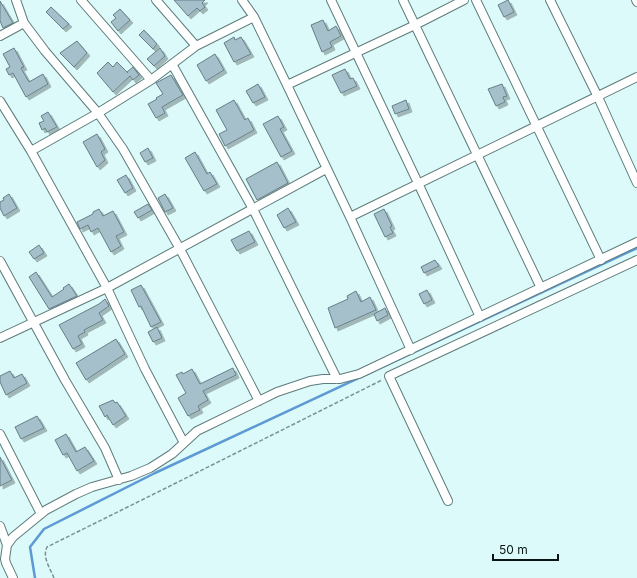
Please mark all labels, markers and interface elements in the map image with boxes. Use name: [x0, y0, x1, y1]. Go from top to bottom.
scale bar: [493, 536, 558, 562]
text: 50 m: [499, 542, 528, 557]

